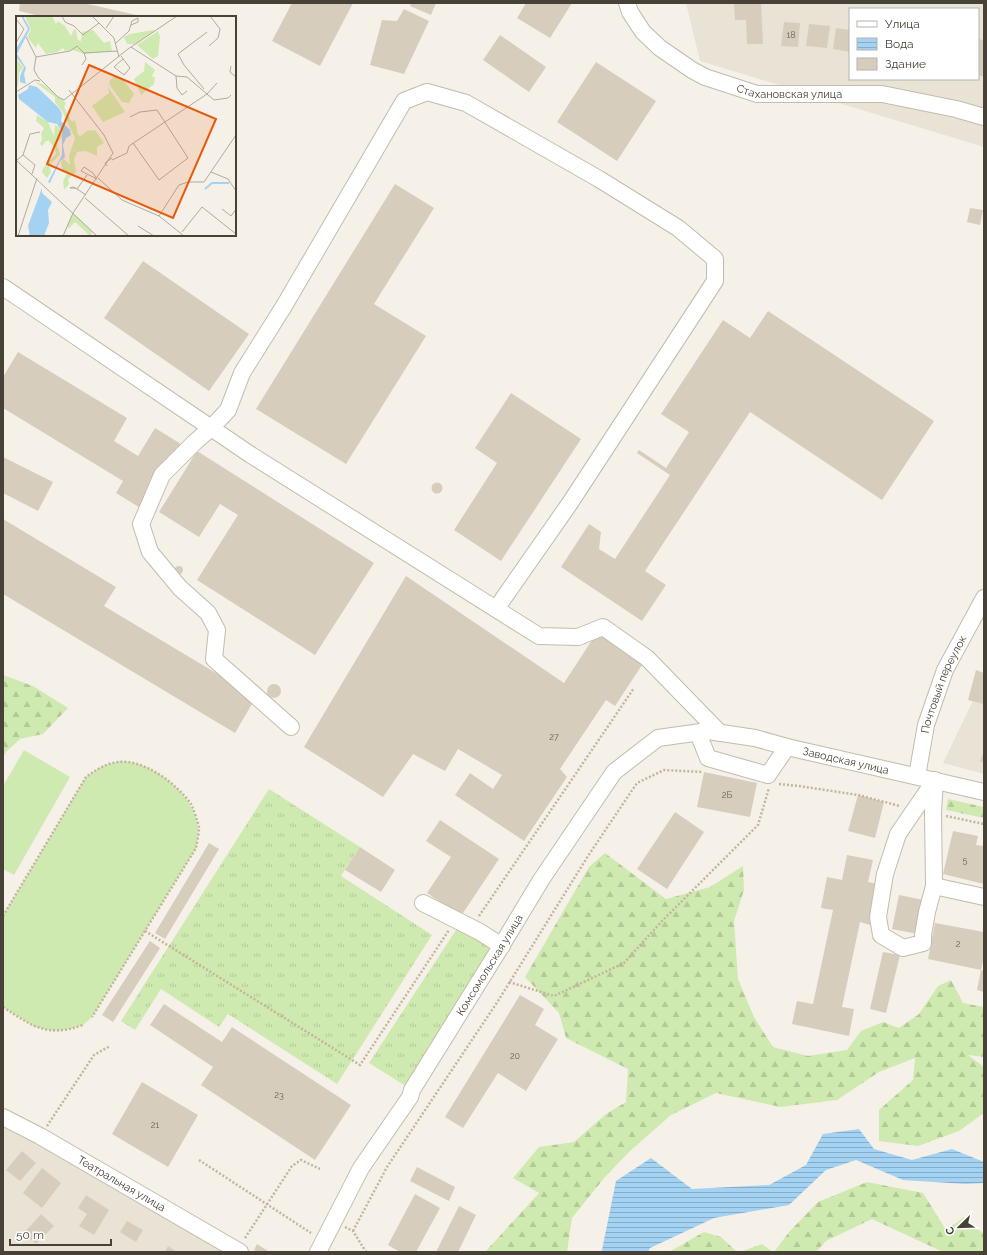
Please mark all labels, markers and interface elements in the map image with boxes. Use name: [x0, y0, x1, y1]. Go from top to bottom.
legend: [849, 8, 979, 80]
inset map: [16, 16, 236, 236]
text: Улица: [885, 17, 920, 31]
house number: 18: [786, 30, 796, 40]
text: Вода: [885, 37, 914, 51]
text: Здание: [885, 57, 926, 71]
street label: Стахановская улица: [735, 81, 842, 101]
street label: Почтовый переулок: [918, 633, 969, 734]
house number: 27: [549, 732, 559, 742]
street label: Заводская улица: [802, 744, 890, 777]
house number: 2Б: [722, 790, 732, 800]
house number: 5: [963, 855, 968, 865]
street label: Комсомольская улица: [453, 912, 525, 1018]
house number: 2: [956, 939, 961, 949]
house number: 20: [510, 1051, 521, 1061]
house number: 23: [274, 1090, 284, 1100]
house number: 21: [151, 1120, 159, 1130]
street label: Театральная улица: [75, 1153, 168, 1214]
north arrow: [939, 1207, 979, 1247]
scale bar: [10, 1221, 111, 1247]
text: С: [943, 1224, 958, 1237]
text: 50 m: [16, 1228, 44, 1242]

